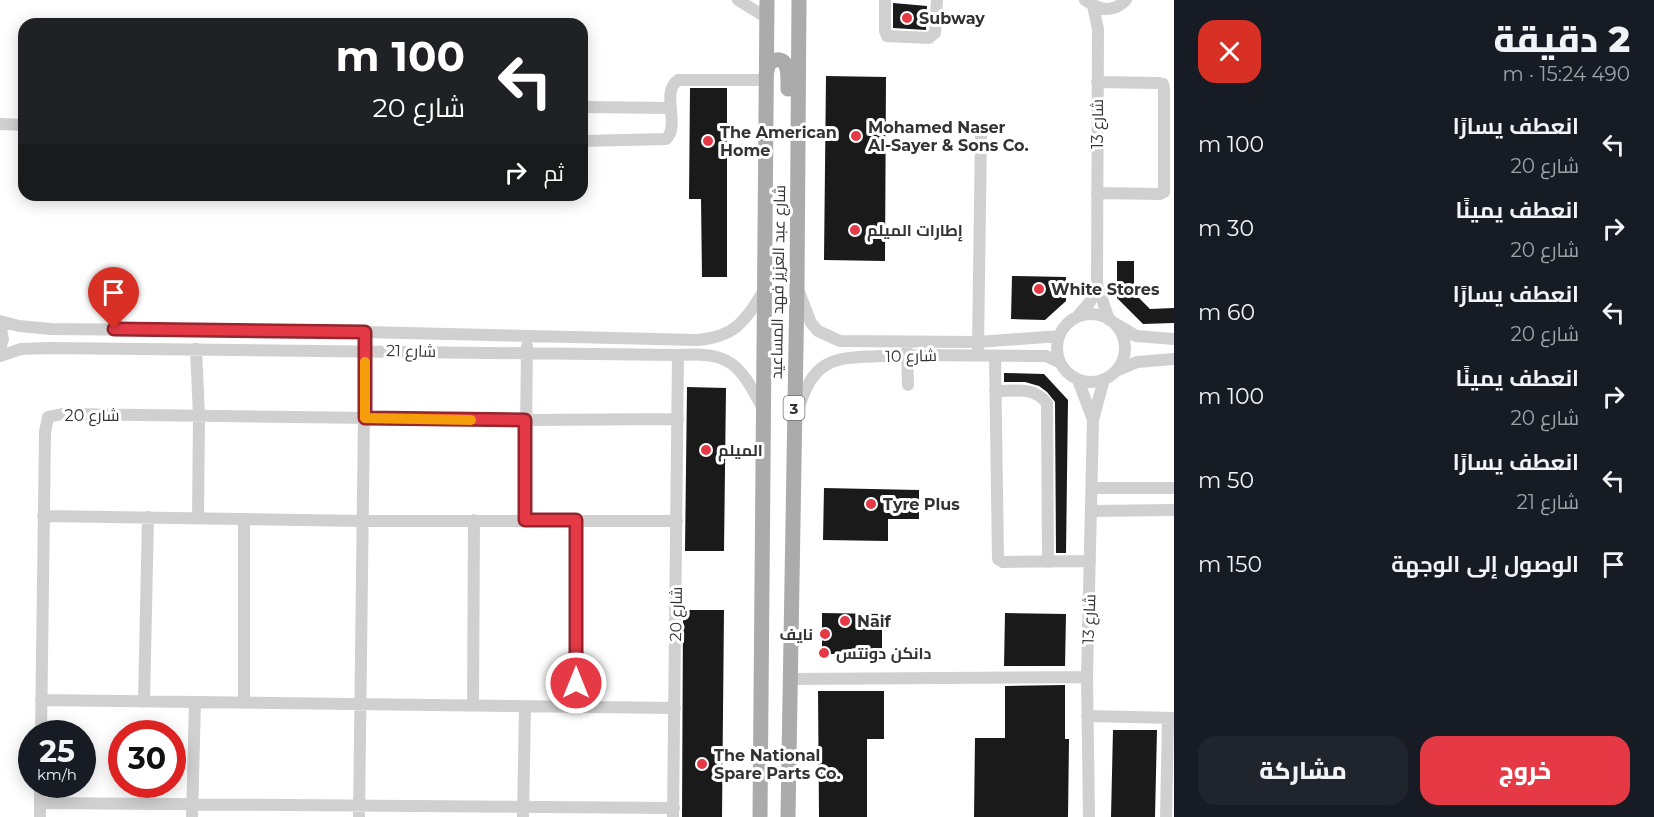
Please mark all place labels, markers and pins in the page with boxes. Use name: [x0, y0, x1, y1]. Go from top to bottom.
place label: Subway: [919, 9, 985, 28]
marker: Subway: [900, 11, 914, 25]
place label: Mohamed Naser Al-Sayer & Sons Co.: [867, 118, 1029, 155]
place label: The American Home: [720, 123, 837, 160]
marker: Mohamed Naser Al-Sayer & Sons Co.: [849, 129, 863, 143]
marker: The American Home: [701, 134, 715, 148]
place label: إطارات الميلم: [867, 221, 963, 242]
marker: إطارات الميلم: [848, 223, 862, 237]
pin: [88, 267, 139, 329]
place label: White Stores: [1051, 280, 1160, 299]
marker: White Stores: [1032, 282, 1046, 296]
place label: الميلم: [718, 441, 763, 462]
marker: الميلم: [699, 443, 713, 457]
place label: Tyre Plus: [883, 495, 960, 514]
marker: Tyre Plus: [864, 497, 878, 511]
place label: Naif: [857, 612, 892, 631]
marker: Naif: [838, 614, 852, 628]
place label: نايف: [780, 625, 813, 644]
marker: نايف: [818, 627, 832, 641]
place label: دانكن دونتس: [836, 644, 932, 663]
marker: دانكن دونتس: [817, 646, 831, 660]
place label: The National Spare Parts Co.: [714, 746, 841, 783]
marker: The National Spare Parts Co.: [695, 757, 709, 771]

